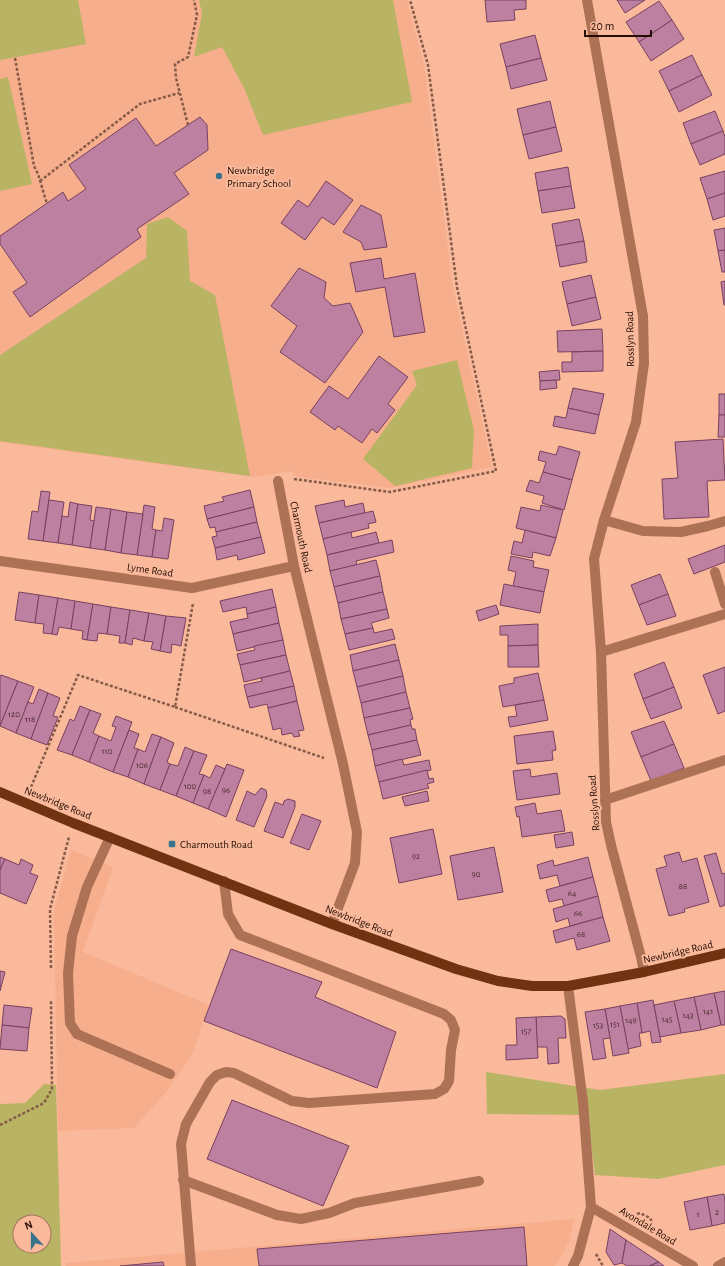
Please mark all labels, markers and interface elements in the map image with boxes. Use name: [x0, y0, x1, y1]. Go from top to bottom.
scale bar: [585, 12, 651, 38]
text: 20 m: [591, 20, 614, 32]
place label: Newbridge Primary School: [227, 165, 291, 189]
marker: Newbridge Primary School: [214, 171, 224, 181]
street label: Rosslyn Road: [624, 311, 636, 367]
street label: Charmouth Road: [288, 500, 314, 574]
street label: Lyme Road: [126, 561, 174, 579]
house number: 120: [8, 710, 20, 719]
house number: 118: [25, 715, 35, 724]
house number: 110: [102, 747, 113, 756]
house number: 106: [136, 761, 148, 770]
street label: Rosslyn Road: [587, 774, 601, 831]
house number: 100: [184, 782, 197, 791]
street label: Newbridge Road: [23, 785, 93, 822]
house number: 96: [222, 786, 230, 795]
house number: 98: [203, 787, 211, 796]
marker: Charmouth Road: [167, 839, 177, 849]
place label: Charmouth Road: [180, 839, 253, 850]
house number: 92: [412, 852, 420, 861]
house number: 90: [472, 870, 481, 879]
house number: 88: [679, 882, 687, 891]
house number: 64: [568, 889, 577, 898]
street label: Newbridge Road: [324, 903, 395, 939]
house number: 66: [574, 909, 582, 918]
house number: 68: [577, 930, 585, 939]
street label: Newbridge Road: [642, 939, 714, 965]
house number: 141: [703, 1007, 713, 1016]
house number: 143: [682, 1011, 694, 1020]
house number: 145: [661, 1015, 673, 1024]
house number: 149: [625, 1016, 637, 1025]
house number: 151: [610, 1020, 620, 1029]
house number: 153: [593, 1021, 604, 1030]
house number: 157: [521, 1027, 532, 1036]
street label: Avondale Road: [618, 1205, 678, 1247]
house number: 2: [715, 1208, 719, 1217]
house number: 1: [696, 1210, 700, 1219]
north arrow: [12, 1214, 52, 1254]
text: N: [23, 1219, 34, 1232]

